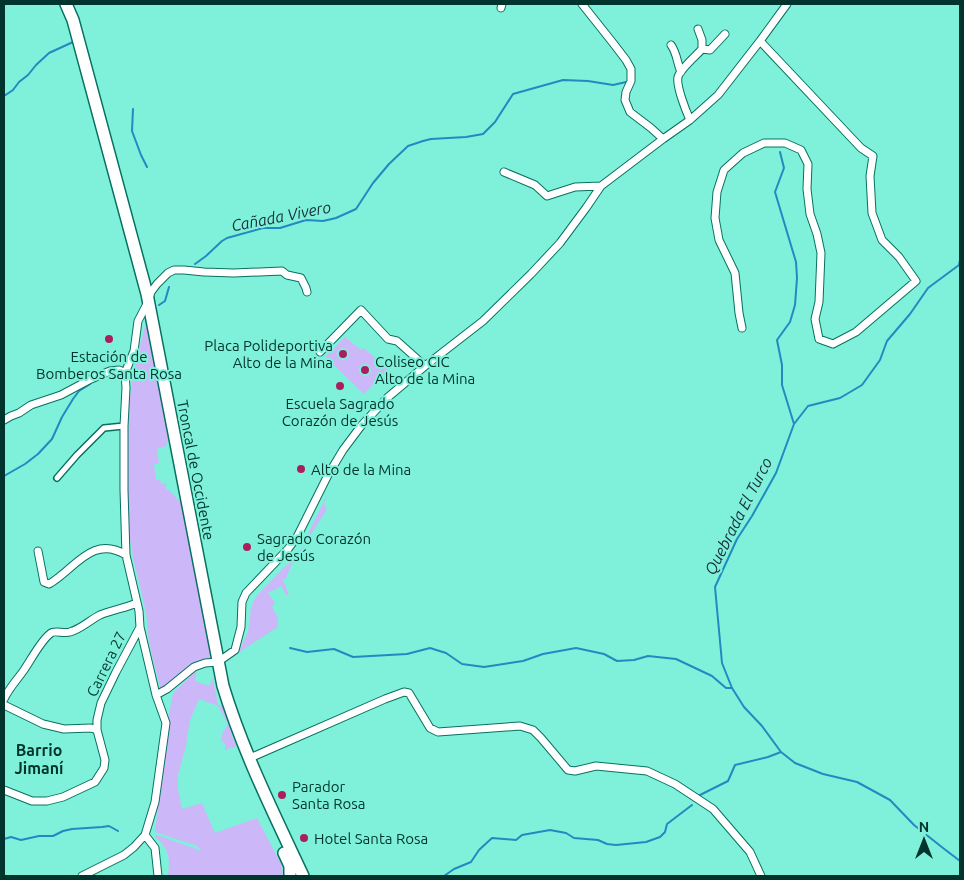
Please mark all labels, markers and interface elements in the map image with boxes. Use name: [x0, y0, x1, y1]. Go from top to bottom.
water label: Cañada Vivero: [230, 197, 333, 235]
marker: Estación de Bomberos Santa Rosa: [103, 333, 115, 345]
place label: Placa Polideportiva Alto de la Mina: [204, 337, 333, 371]
place label: Estación de Bomberos Santa Rosa: [36, 348, 182, 382]
marker: Placa Polideportiva Alto de la Mina: [337, 348, 349, 360]
place label: Coliseo CIC Alto de la Mina: [375, 353, 475, 387]
marker: Coliseo CIC Alto de la Mina: [359, 364, 371, 376]
marker: Escuela Sagrado Corazón de Jesús: [334, 380, 346, 392]
place label: Escuela Sagrado Corazón de Jesús: [282, 395, 398, 429]
street label: Troncal de Occidente: [174, 399, 218, 541]
water label: Quebrada El Turco: [701, 454, 776, 578]
place label: Alto de la Mina: [311, 461, 411, 478]
marker: Alto de la Mina: [295, 463, 307, 475]
place label: Sagrado Corazón de Jesús: [257, 530, 371, 564]
marker: Sagrado Corazón de Jesús: [241, 541, 253, 553]
street label: Carrera 27: [83, 629, 129, 699]
district label: Barrio Jimaní: [14, 741, 64, 777]
place label: Parador Santa Rosa: [292, 778, 365, 812]
marker: Parador Santa Rosa: [276, 789, 288, 801]
north arrow: [899, 815, 949, 865]
text: N: [919, 819, 929, 835]
place label: Hotel Santa Rosa: [314, 830, 428, 847]
marker: Hotel Santa Rosa: [298, 832, 310, 844]

